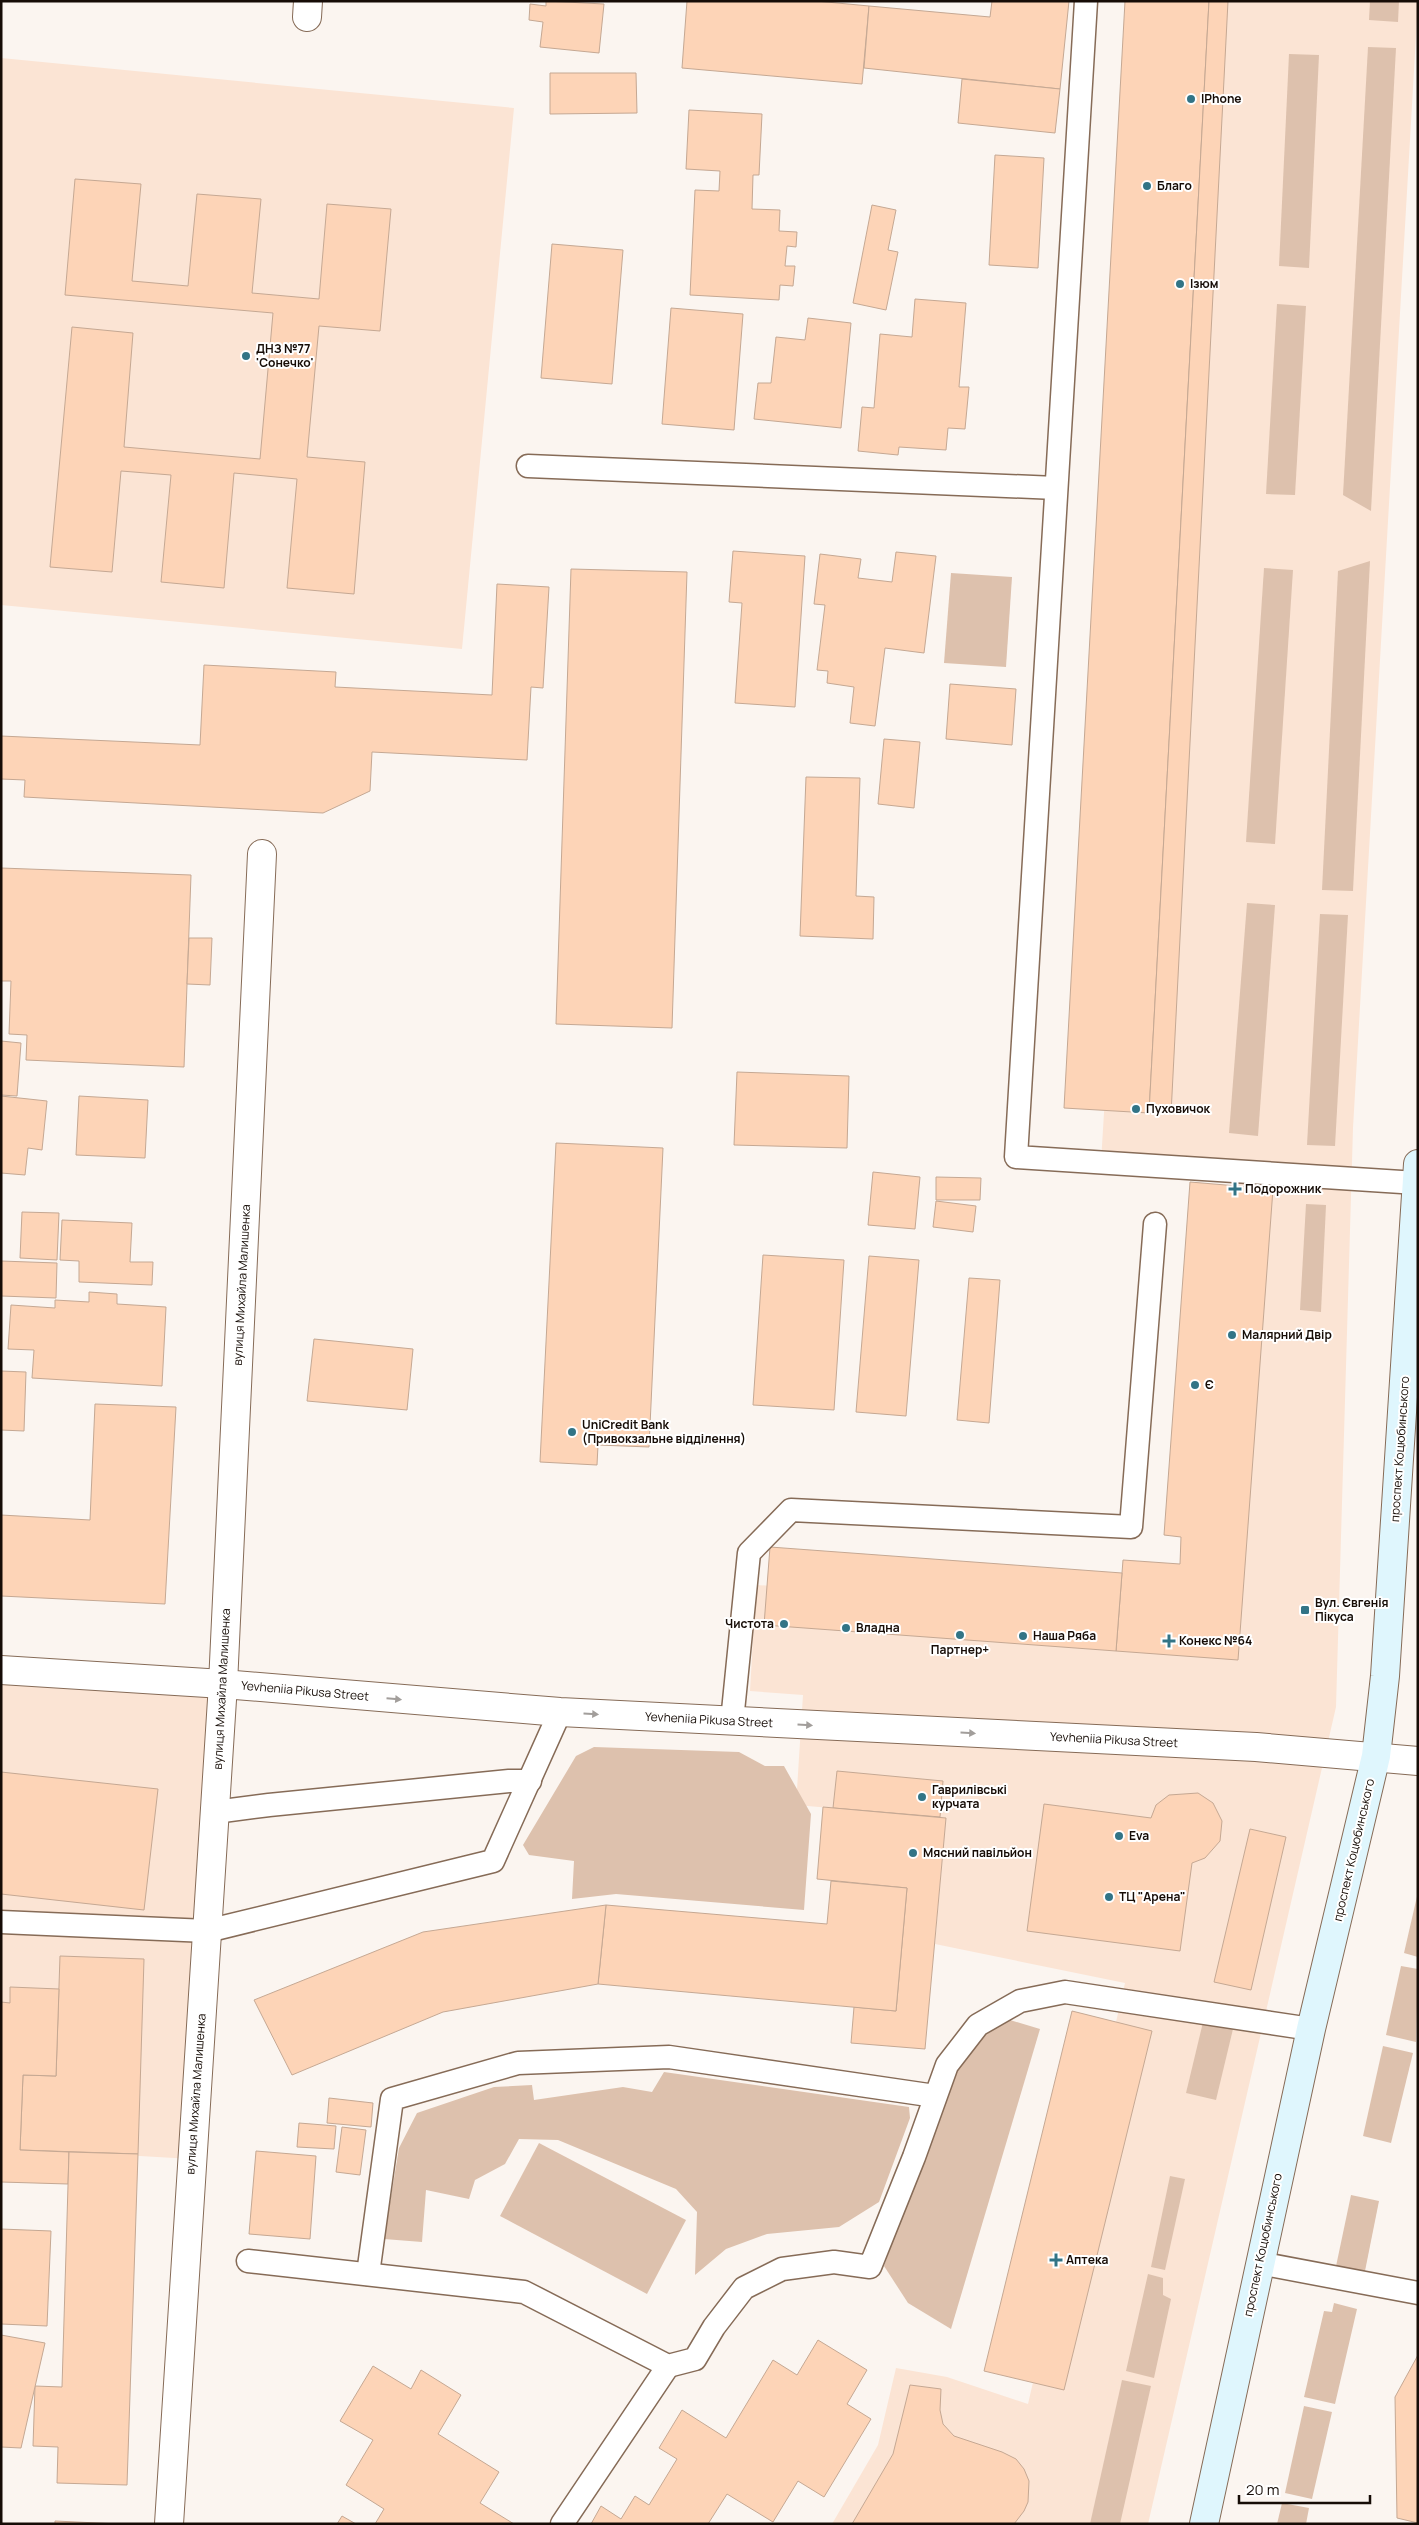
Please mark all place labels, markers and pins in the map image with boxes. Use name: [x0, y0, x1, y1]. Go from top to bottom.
place label: IPhone: [1201, 90, 1242, 107]
marker: IPhone: [1185, 93, 1197, 105]
place label: Благо: [1157, 177, 1192, 194]
marker: Благо: [1141, 180, 1153, 192]
place label: Ізюм: [1190, 275, 1219, 292]
marker: Ізюм: [1174, 278, 1186, 290]
place label: ДНЗ №77 'Сонечко': [256, 340, 314, 371]
marker: ДНЗ №77 'Сонечко': [240, 350, 252, 362]
place label: Пуховичок: [1146, 1100, 1211, 1117]
marker: Пуховичок: [1130, 1103, 1142, 1115]
place label: Подорожник: [1245, 1180, 1322, 1197]
marker: Подорожник: [1229, 1183, 1241, 1195]
place label: Малярний Двір: [1242, 1326, 1332, 1343]
marker: Малярний Двір: [1226, 1329, 1238, 1341]
place label: Є: [1205, 1376, 1214, 1393]
marker: Є: [1189, 1379, 1201, 1391]
place label: UniCredit Bank (Привокзальне відділення): [582, 1416, 746, 1447]
marker: UniCredit Bank (Привокзальне відділення): [566, 1426, 578, 1438]
place label: Вул. Євгенія Пікуса: [1315, 1594, 1389, 1625]
marker: Вул. Євгенія Пікуса: [1299, 1604, 1311, 1616]
place label: Чистота: [725, 1615, 774, 1632]
marker: Чистота: [778, 1618, 790, 1630]
place label: Владна: [856, 1619, 900, 1636]
marker: Владна: [840, 1622, 852, 1634]
place label: Наша Ряба: [1033, 1627, 1096, 1644]
marker: Партнер+: [954, 1629, 966, 1641]
marker: Наша Ряба: [1017, 1630, 1029, 1642]
place label: Конекс №64: [1179, 1632, 1252, 1649]
marker: Конекс №64: [1163, 1635, 1175, 1647]
place label: Партнер+: [931, 1641, 989, 1658]
place label: Гаврилівські курчата: [932, 1781, 1007, 1812]
marker: Гаврилівські курчата: [916, 1791, 928, 1803]
place label: Eva: [1129, 1827, 1149, 1844]
marker: Eva: [1113, 1830, 1125, 1842]
place label: Мясний павільйон: [923, 1844, 1032, 1861]
marker: Мясний павільйон: [907, 1847, 919, 1859]
place label: ТЦ "Арена": [1119, 1888, 1186, 1905]
marker: ТЦ "Арена": [1103, 1891, 1115, 1903]
place label: Аптека: [1066, 2251, 1108, 2268]
marker: Аптека: [1050, 2254, 1062, 2266]

